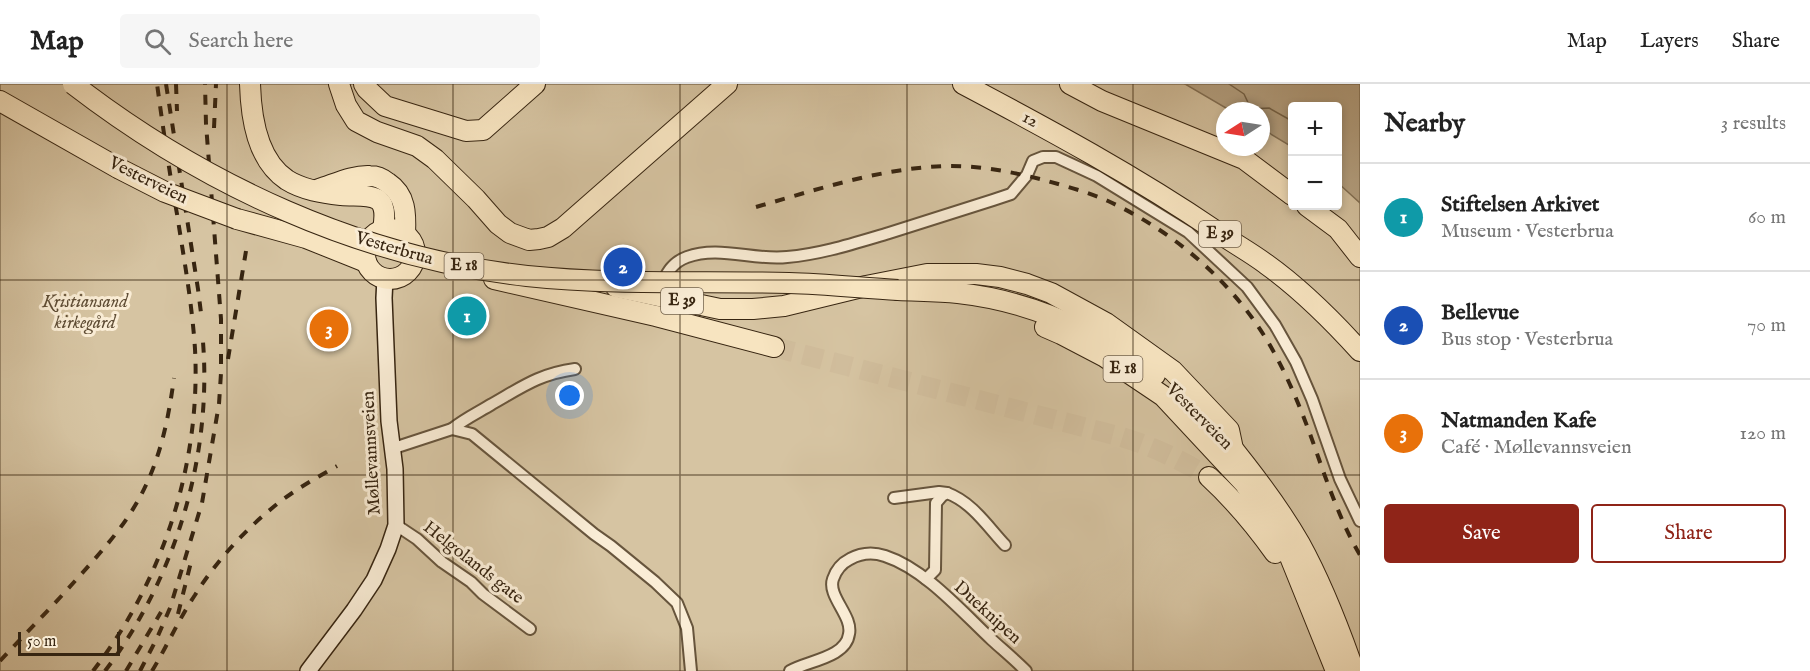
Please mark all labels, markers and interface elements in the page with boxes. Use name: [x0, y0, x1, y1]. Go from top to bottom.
search box: [120, 14, 540, 68]
text: Map: [30, 24, 84, 59]
icon: search: [141, 25, 174, 58]
text: Search here: [189, 27, 293, 55]
text: Map: [1567, 28, 1607, 55]
text: Layers: [1640, 28, 1699, 55]
text: Share: [1732, 28, 1780, 55]
north arrow: [1216, 102, 1270, 156]
map controls: [1288, 102, 1342, 210]
button: +: [1288, 102, 1342, 156]
street label: 12: [1018, 106, 1042, 134]
text: Nearby: [1384, 107, 1465, 140]
text: 3 results: [1721, 111, 1786, 136]
street label: Vesterveien: [104, 152, 192, 210]
button: −: [1288, 156, 1342, 210]
text: Stiftelsen Arkivet: [1441, 191, 1599, 219]
text: 1: [1400, 205, 1407, 230]
text: 60 m: [1748, 205, 1786, 230]
text: Museum · Vesterbrua: [1441, 219, 1614, 244]
road number: E 39: [1199, 221, 1241, 247]
street label: Vesterbrua: [352, 227, 436, 271]
pin: 2: [604, 244, 642, 290]
road number: E 18: [444, 253, 484, 279]
road number: E 39: [661, 288, 703, 314]
park label: Kristiansand kirkegård: [41, 291, 129, 335]
pin: 1: [448, 294, 486, 338]
text: Bellevue: [1441, 299, 1519, 327]
pin: 3: [310, 306, 348, 352]
text: 2: [1399, 313, 1408, 338]
text: 70 m: [1747, 313, 1786, 338]
text: Bus stop · Vesterbrua: [1441, 327, 1613, 352]
road number: E 18: [1104, 356, 1142, 382]
street label: Vesterveien: [1160, 378, 1238, 456]
your location: [555, 381, 584, 410]
street label: Møllevannsveien: [357, 390, 387, 516]
text: Natmanden Kafe: [1441, 407, 1596, 435]
text: 3: [1400, 421, 1407, 446]
text: 120 m: [1740, 421, 1786, 446]
text: Café · Møllevannsveien: [1441, 435, 1632, 460]
button: Save: [1384, 504, 1579, 563]
button: Share: [1591, 504, 1786, 563]
street label: Helgolands gate: [418, 516, 528, 610]
street label: Dueknipen: [948, 576, 1026, 650]
scale bar: [18, 629, 120, 656]
text: 50 m: [27, 632, 56, 652]

